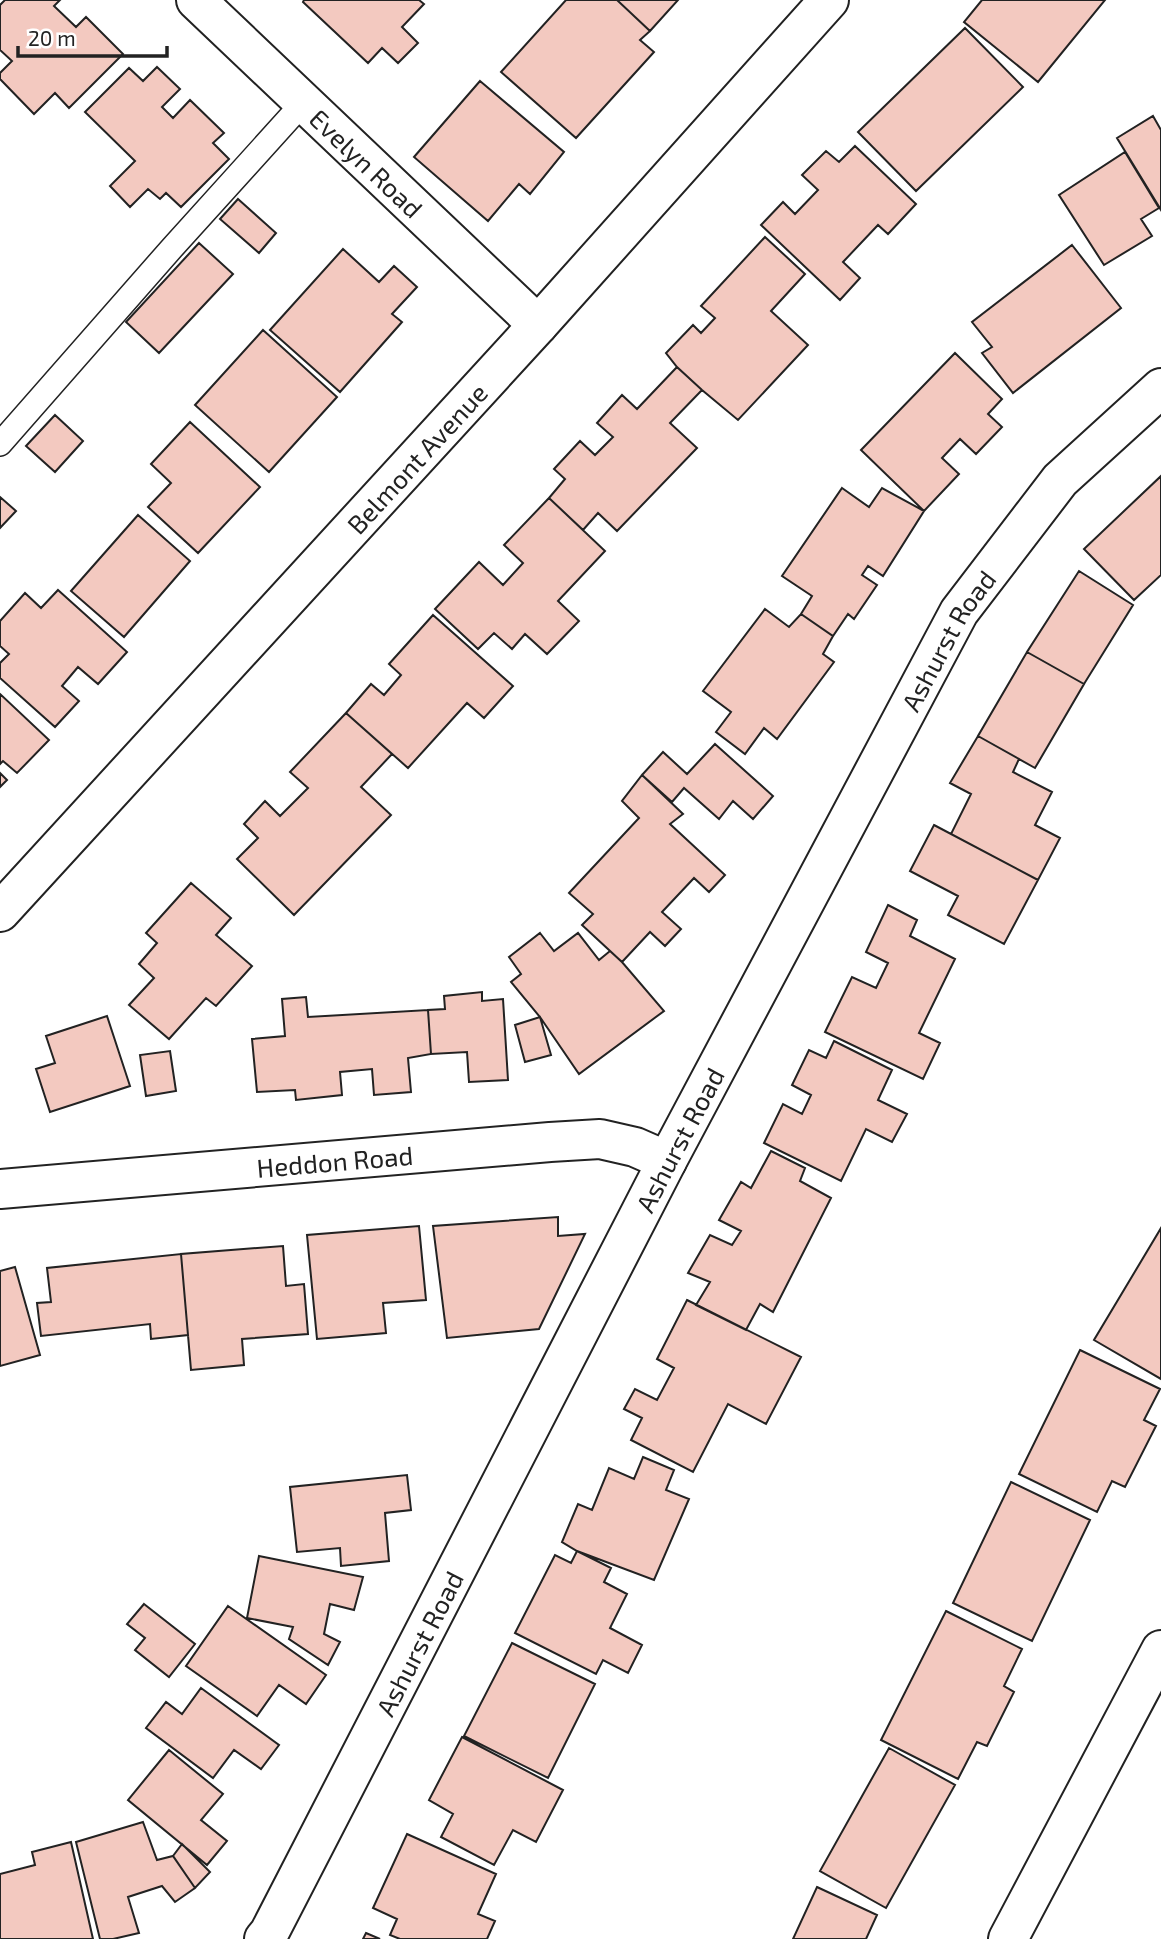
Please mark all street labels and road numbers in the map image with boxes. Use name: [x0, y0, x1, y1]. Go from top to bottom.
street label: Evelyn Road: [304, 102, 430, 223]
street label: Belmont Avenue: [340, 376, 493, 539]
street label: Ashurst Road: [894, 564, 1001, 716]
street label: Ashurst Road: [628, 1062, 730, 1217]
street label: Heddon Road: [255, 1138, 414, 1183]
street label: Ashurst Road: [368, 1565, 469, 1721]

